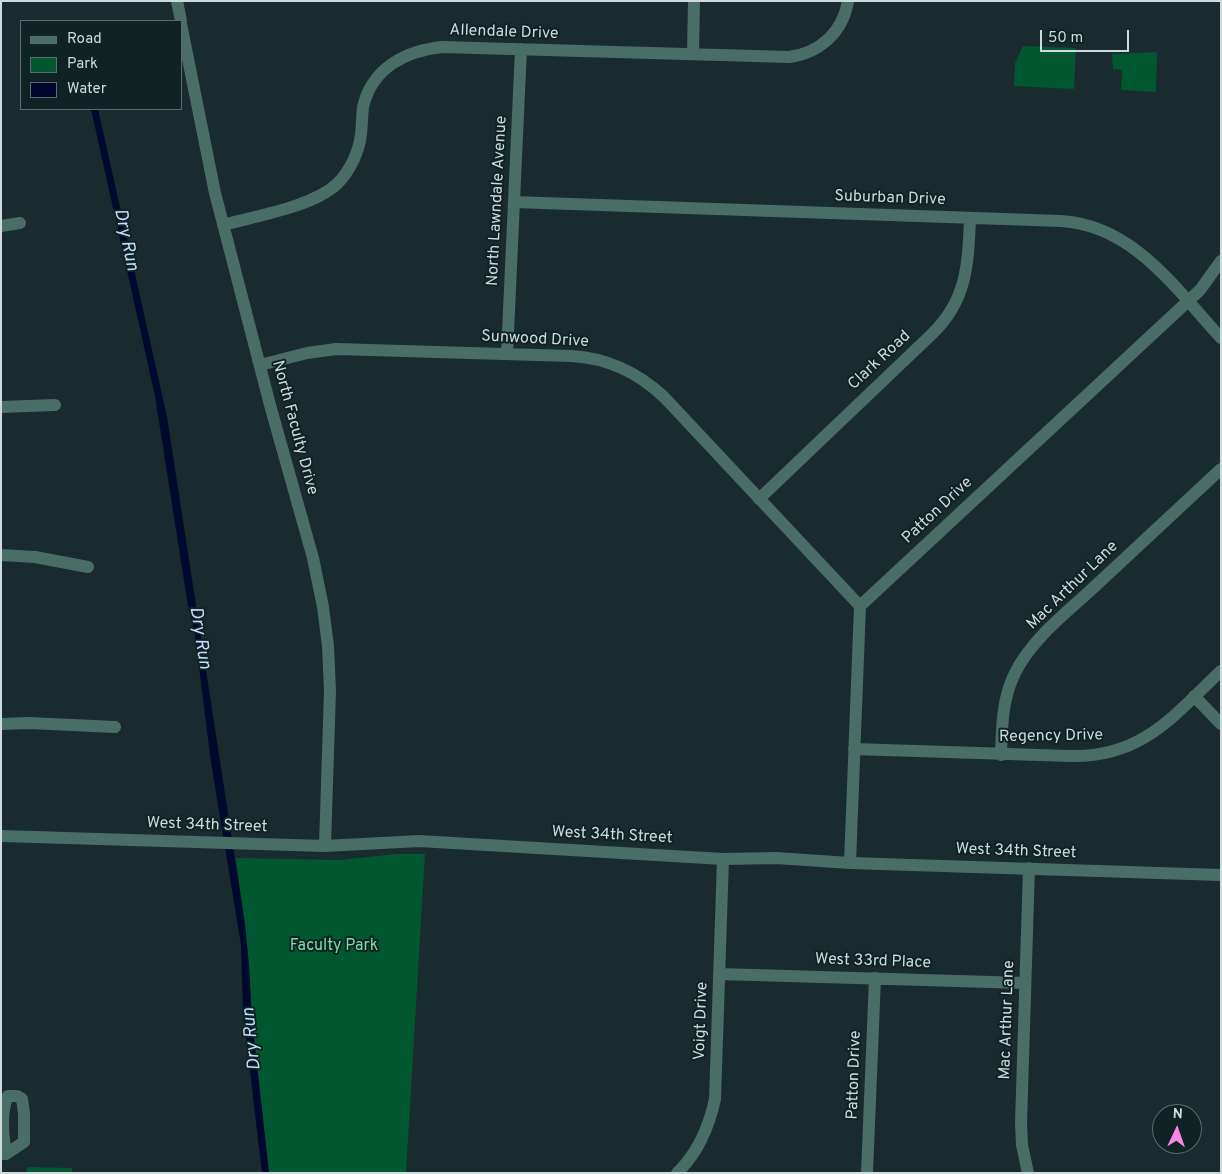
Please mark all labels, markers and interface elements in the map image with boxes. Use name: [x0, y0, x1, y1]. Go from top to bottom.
legend: [20, 20, 182, 110]
scale bar: [1042, 20, 1131, 52]
street label: Allendale Drive: [449, 22, 559, 44]
text: 50 m: [1048, 29, 1083, 48]
text: Road: [67, 30, 102, 49]
text: Park: [67, 55, 98, 74]
text: Water: [67, 80, 106, 99]
street label: North Lawndale Avenue: [484, 115, 512, 287]
street label: Suburban Drive: [834, 187, 946, 211]
water label: Dry Run: [108, 207, 142, 273]
street label: Clark Road: [845, 327, 915, 395]
street label: Sunwood Drive: [481, 328, 589, 352]
street label: North Faculty Drive: [267, 359, 321, 497]
street label: Patton Drive: [899, 474, 977, 548]
street label: Mac Arthur Lane: [1023, 538, 1123, 634]
water label: Dry Run: [183, 605, 215, 671]
street label: Regency Drive: [999, 726, 1103, 748]
street label: West 34th Street: [146, 814, 268, 838]
street label: West 34th Street: [551, 823, 673, 849]
street label: West 34th Street: [955, 840, 1077, 864]
park label: Faculty Park: [290, 937, 378, 957]
street label: West 33rd Place: [815, 950, 931, 974]
street label: Mac Arthur Lane: [996, 960, 1020, 1080]
street label: Voigt Drive: [691, 981, 713, 1061]
water label: Dry Run: [239, 1006, 267, 1072]
street label: Patton Drive: [844, 1030, 866, 1120]
north arrow: [1152, 1104, 1202, 1154]
text: N: [1172, 1106, 1183, 1123]

